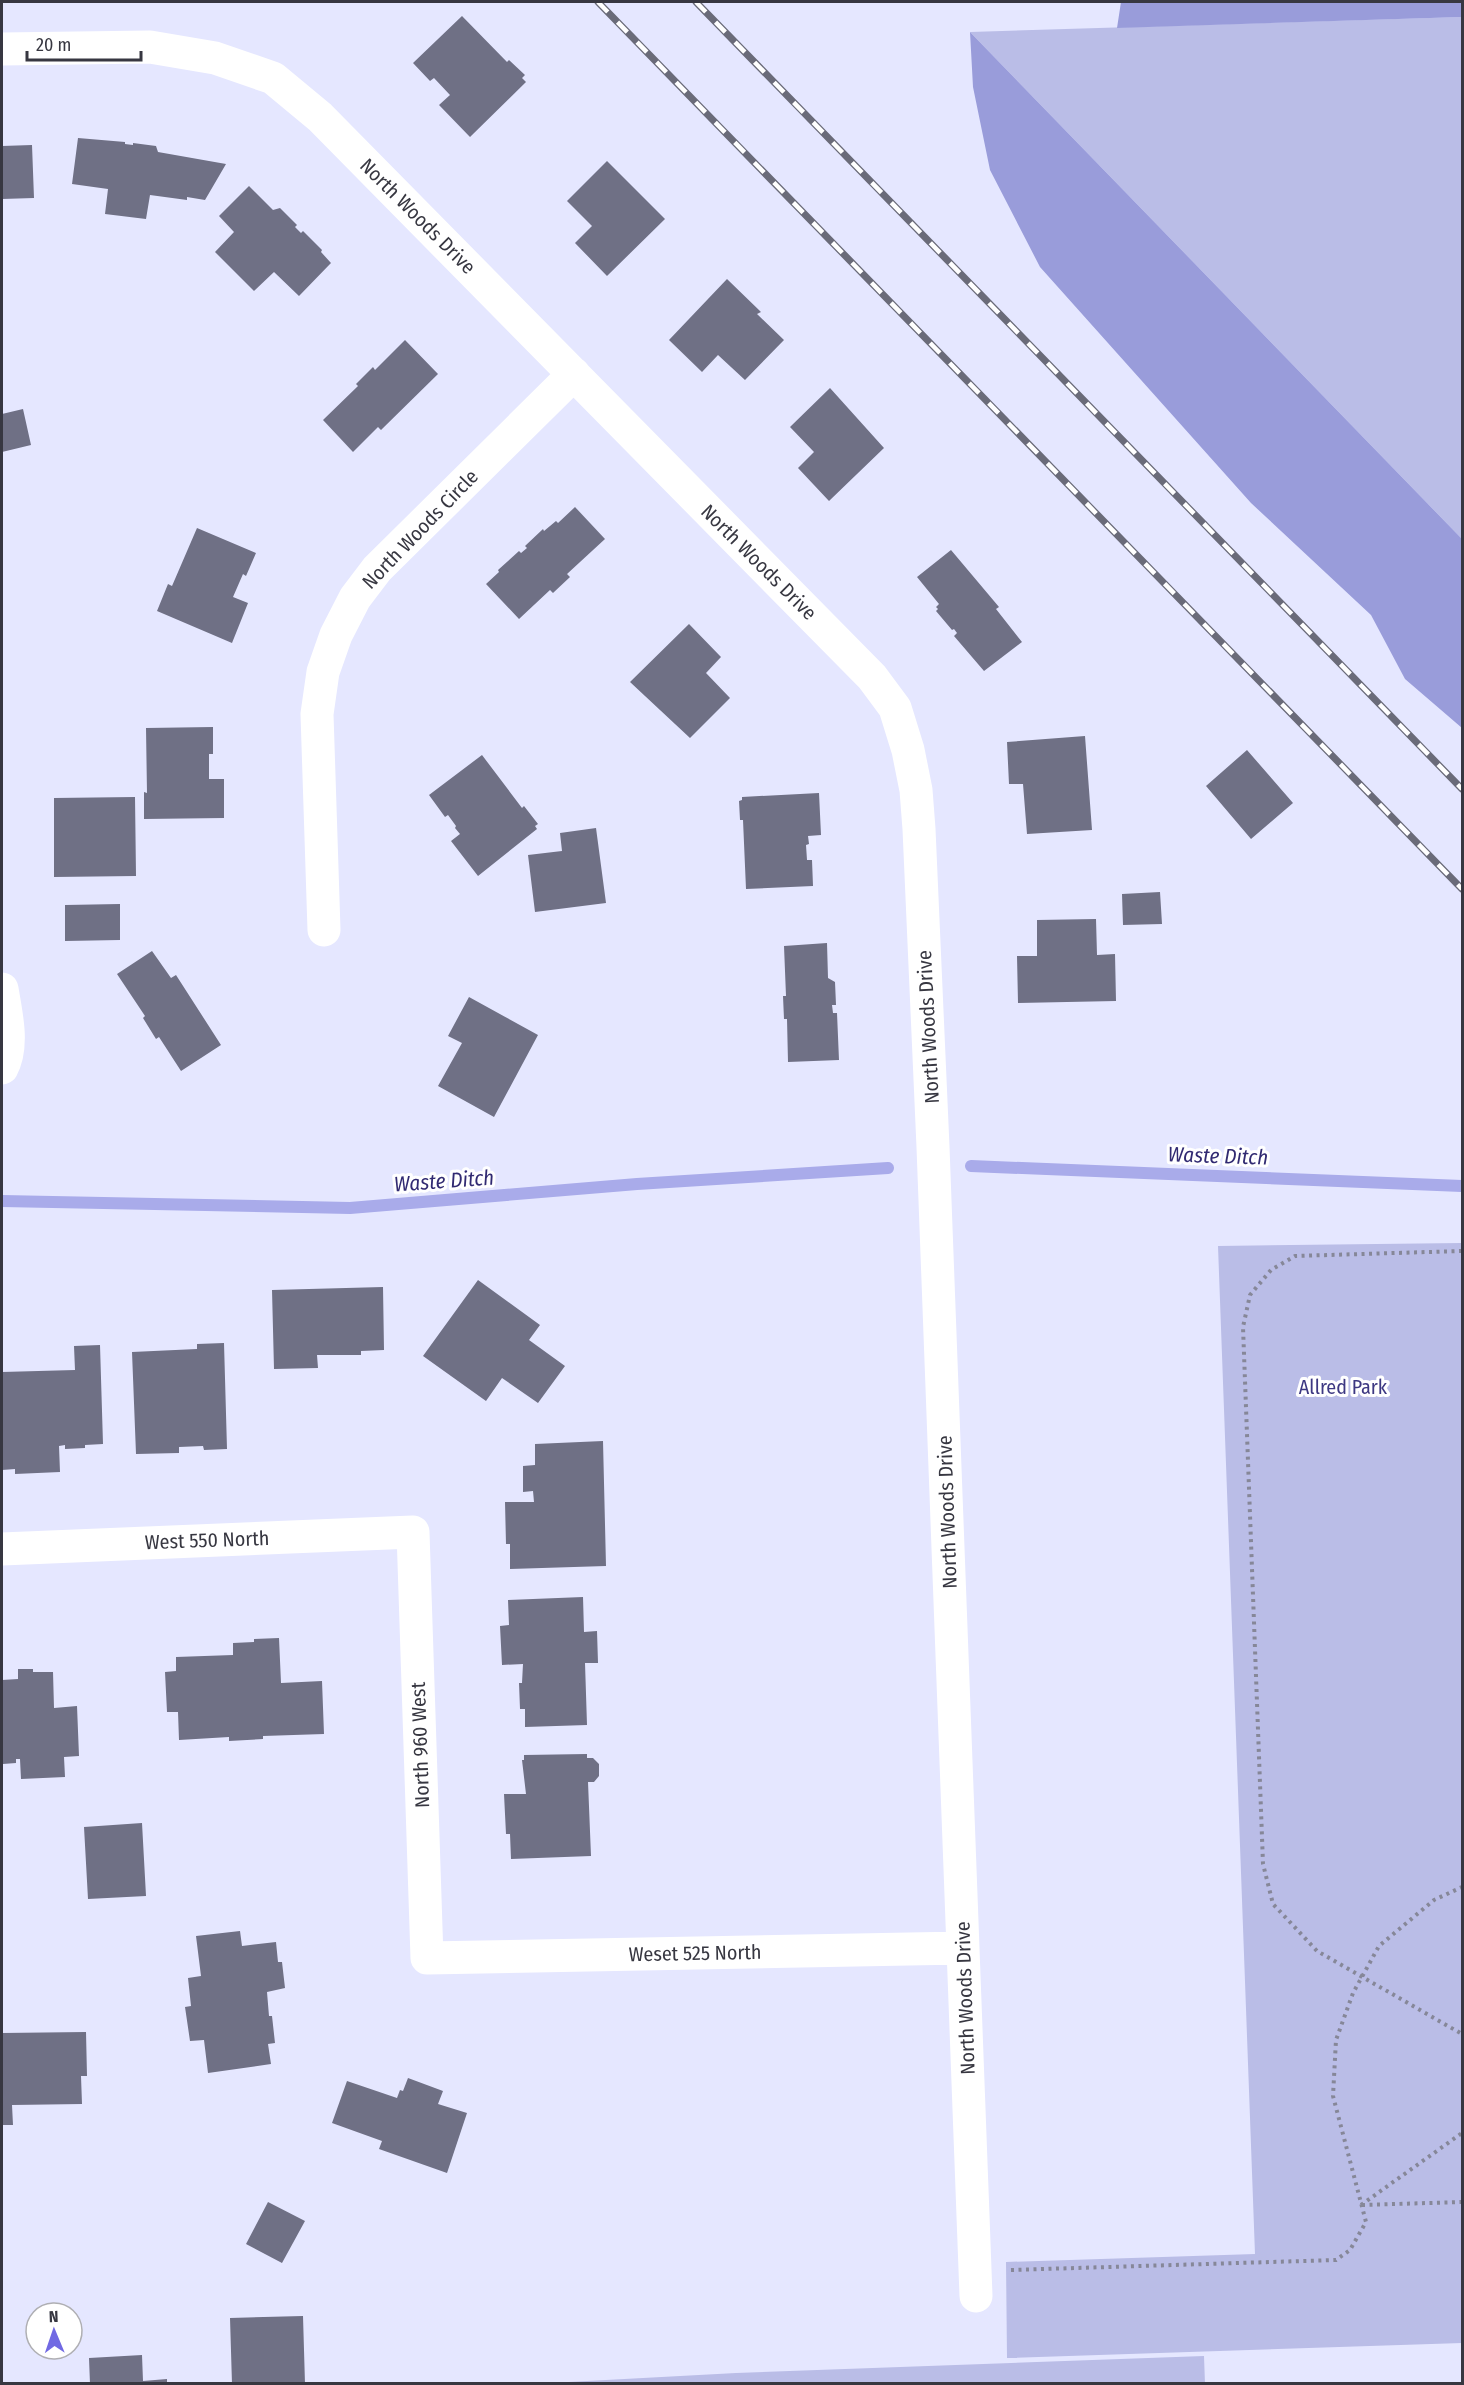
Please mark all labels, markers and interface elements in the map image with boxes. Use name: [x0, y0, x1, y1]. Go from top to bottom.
scale bar: [27, 24, 141, 62]
text: 20 m: [36, 34, 71, 56]
street label: North Woods Drive: [355, 153, 481, 279]
street label: North Woods Circle: [357, 464, 483, 594]
street label: North Woods Drive: [696, 499, 822, 625]
street label: North Woods Drive: [912, 950, 944, 1104]
water label: Waste Ditch: [1167, 1141, 1269, 1171]
water label: Waste Ditch: [393, 1165, 495, 1197]
park label: Allred Park: [1299, 1375, 1388, 1399]
street label: North Woods Drive: [932, 1435, 962, 1589]
street label: West 550 North: [144, 1526, 270, 1554]
street label: North 960 West: [406, 1681, 434, 1808]
street label: North Woods Drive: [950, 1921, 980, 2075]
street label: Weset 525 North: [628, 1940, 762, 1966]
north arrow: [24, 2301, 84, 2361]
text: N: [48, 2307, 59, 2326]

